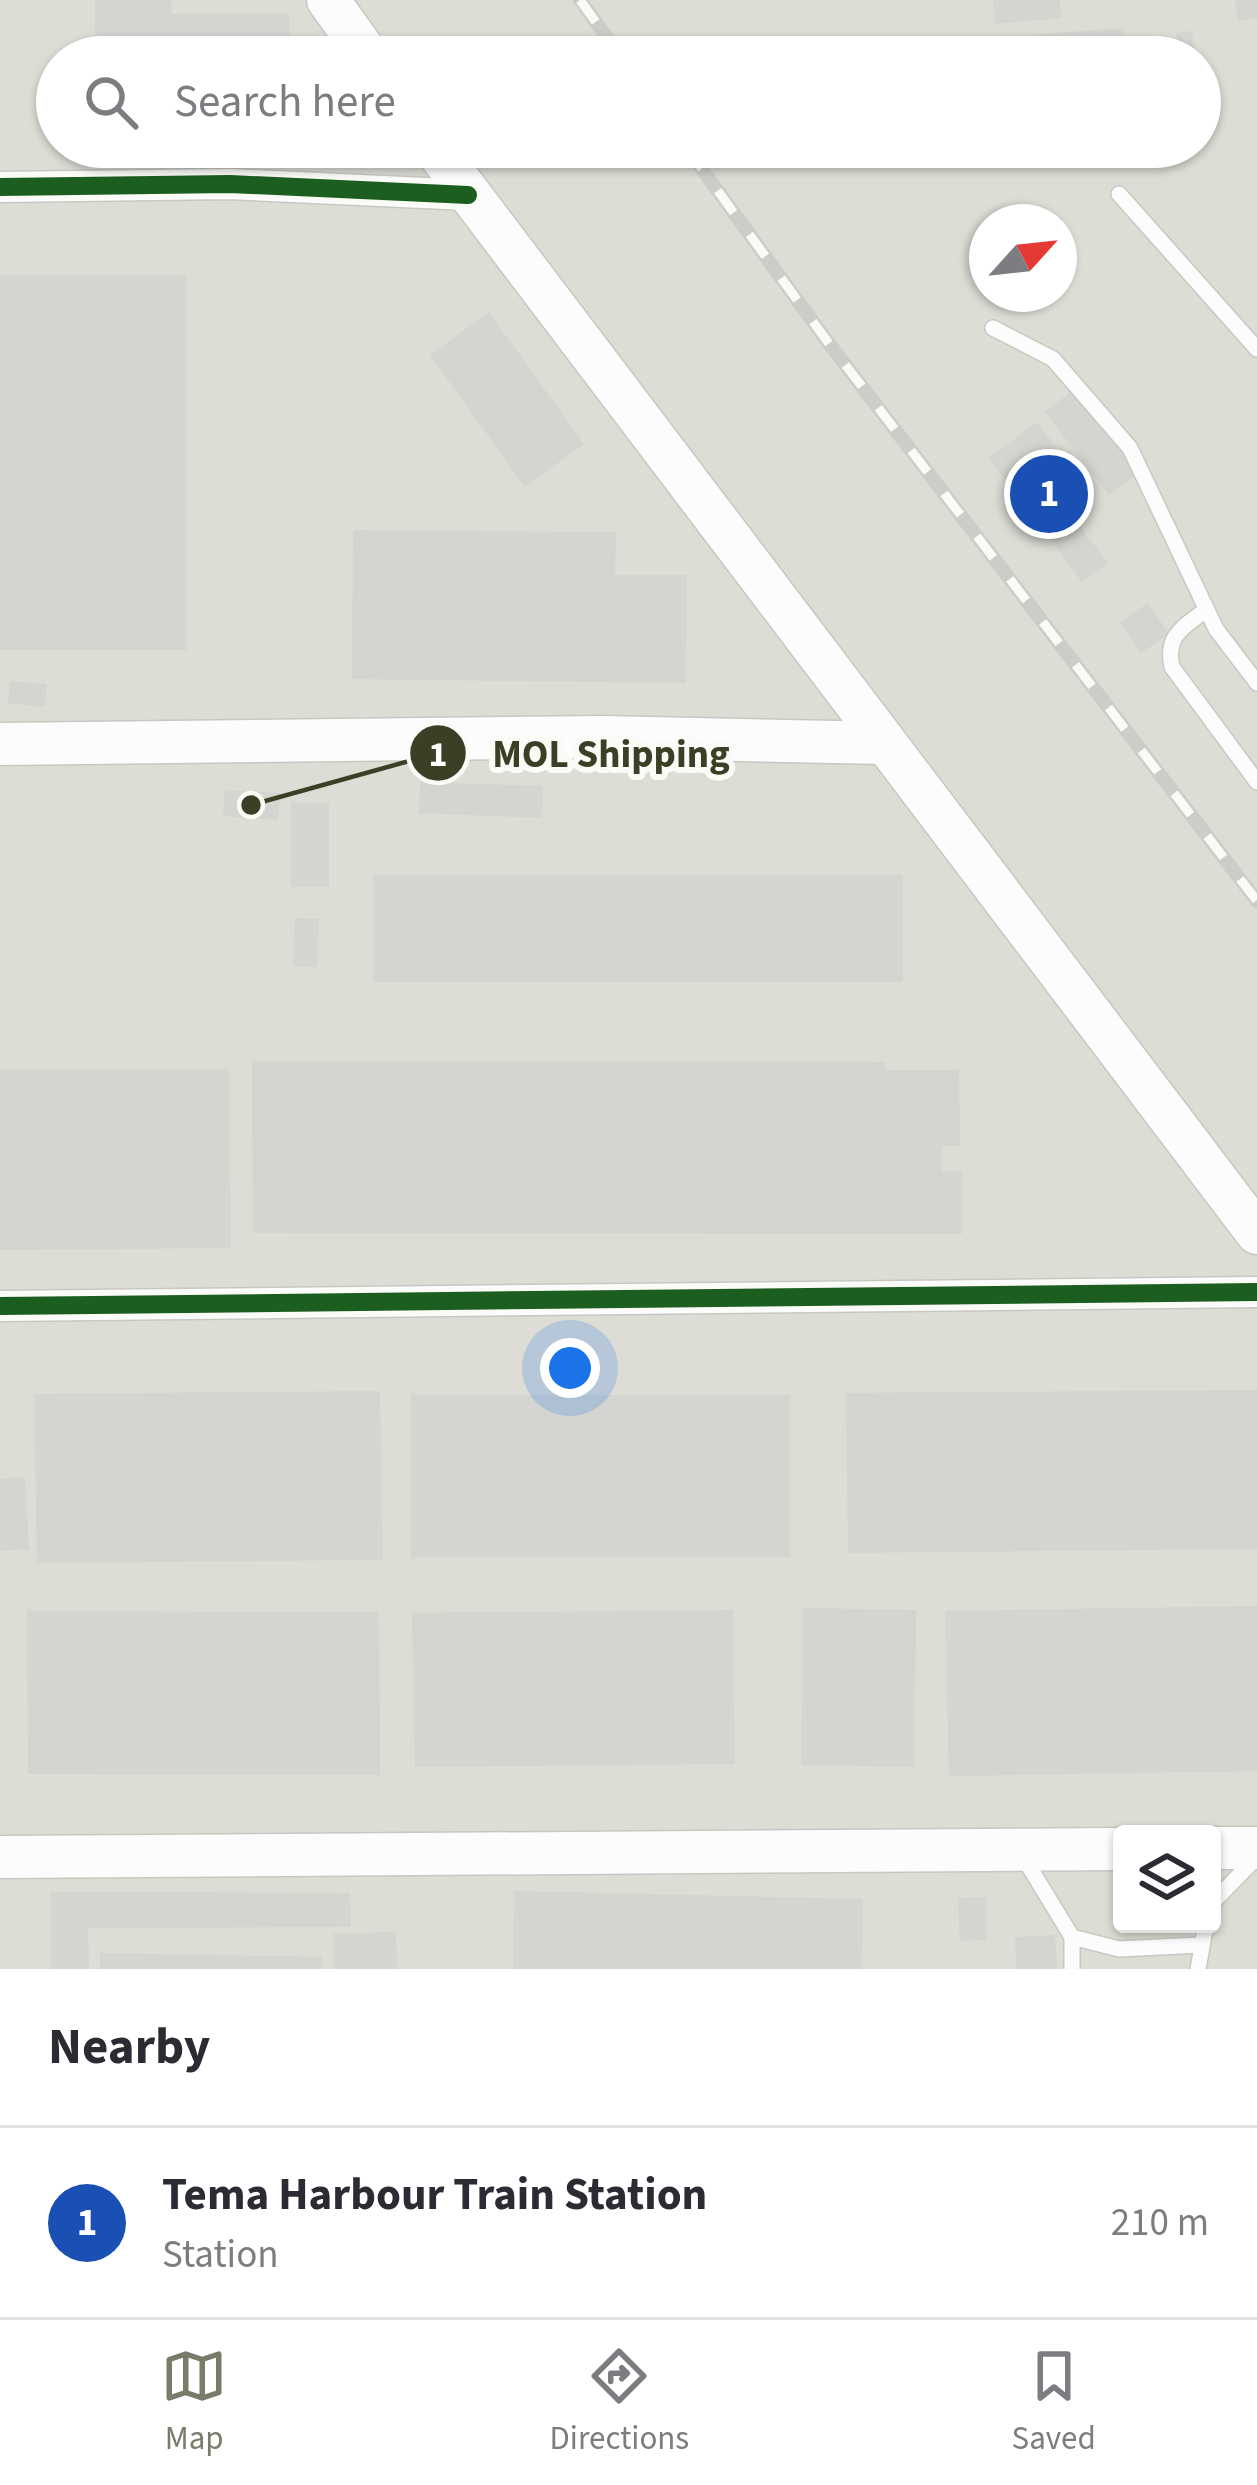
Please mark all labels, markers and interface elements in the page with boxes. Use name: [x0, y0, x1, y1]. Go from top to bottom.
search box: [36, 36, 1221, 168]
icon: search: [78, 69, 144, 135]
text: Search here: [174, 70, 396, 134]
north arrow: [969, 204, 1077, 312]
pin: 1: [1010, 449, 1088, 539]
callout: MOL Shipping: [408, 716, 753, 791]
text: MOL Shipping: [492, 727, 730, 783]
text: 1: [428, 729, 448, 780]
your location: [540, 1338, 600, 1398]
map controls: [1113, 1825, 1221, 1933]
button: layers: [1113, 1825, 1221, 1933]
text: Nearby: [48, 2011, 210, 2083]
text: Tema Harbour Train Station: [162, 2163, 707, 2227]
text: 1: [77, 2195, 97, 2251]
text: 210 m: [1111, 2195, 1209, 2251]
text: Station: [162, 2227, 279, 2283]
tab: Map: [161, 2343, 227, 2462]
tab: Directions: [550, 2343, 689, 2462]
tab: Saved: [1012, 2343, 1096, 2462]

